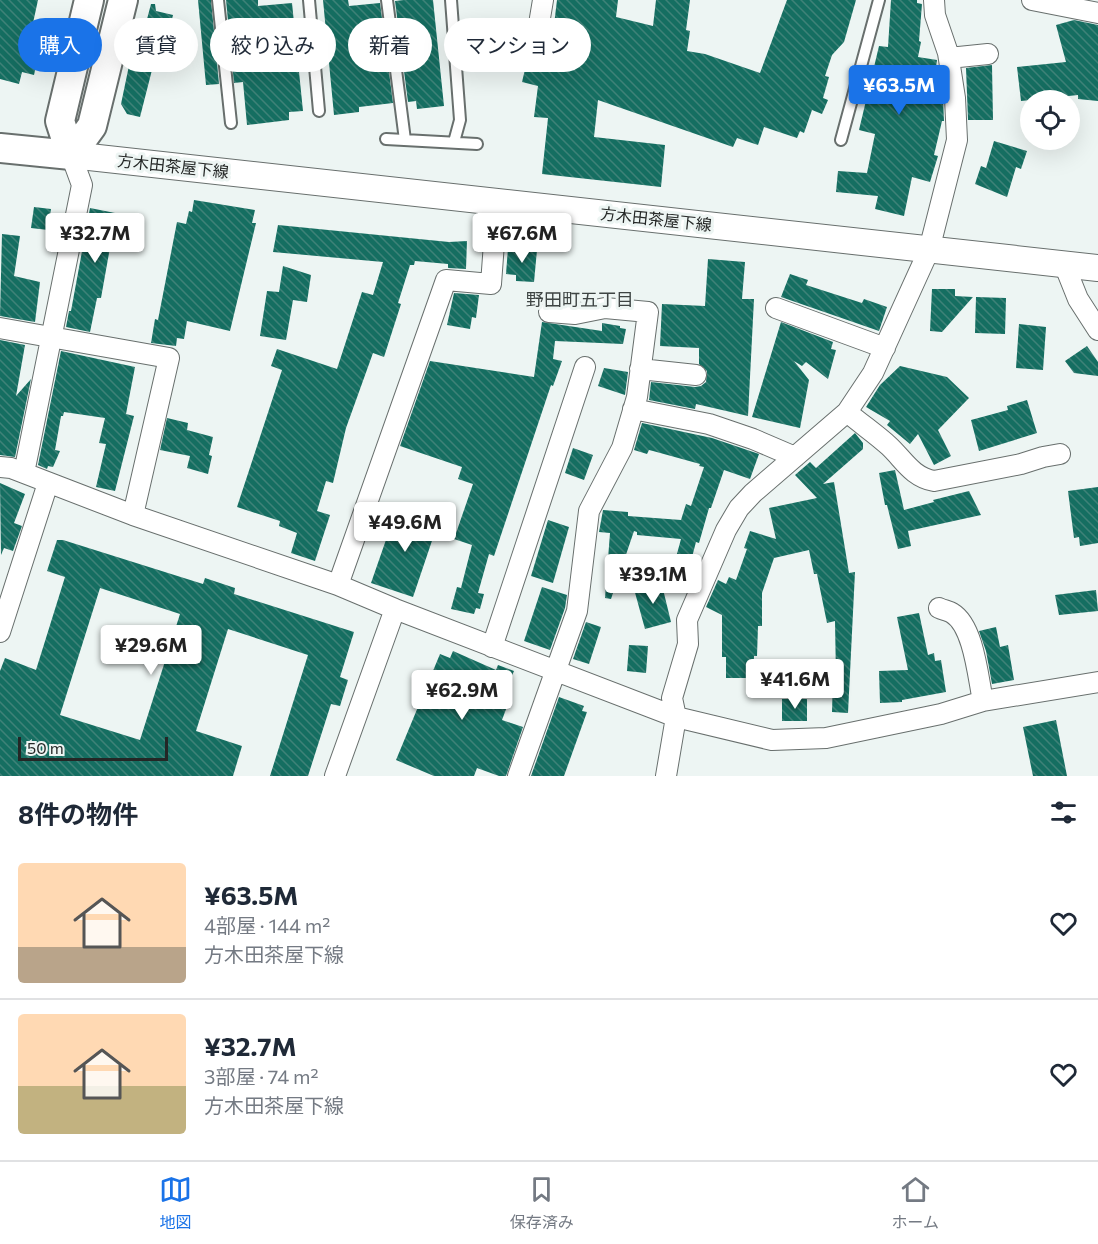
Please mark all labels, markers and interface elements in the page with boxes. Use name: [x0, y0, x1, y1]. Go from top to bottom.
chip: 購入: [18, 18, 102, 72]
chip: 賃貸: [114, 18, 198, 72]
chip: 絞り込み: [210, 18, 336, 72]
chip: 新着: [348, 18, 432, 72]
chip: マンション: [444, 18, 591, 72]
pin: ¥63.5M: [850, 65, 948, 116]
text: ¥63.5M: [863, 72, 935, 96]
map controls: [1020, 90, 1080, 150]
button: locate: [1020, 90, 1080, 150]
street label: 方木田茶屋下線: [116, 150, 230, 181]
street label: 方木田茶屋下線: [599, 203, 713, 234]
pin: ¥32.7M: [46, 213, 144, 264]
pin: ¥67.6M: [473, 213, 571, 264]
text: ¥32.7M: [59, 220, 131, 244]
text: ¥67.6M: [487, 220, 558, 244]
district label: 野田町五丁目: [526, 288, 634, 310]
pin: ¥49.6M: [356, 502, 454, 553]
text: ¥49.6M: [368, 509, 442, 533]
pin: ¥39.1M: [604, 554, 702, 605]
text: ¥39.1M: [619, 561, 687, 585]
pin: ¥29.6M: [102, 625, 200, 676]
text: ¥29.6M: [115, 632, 187, 656]
pin: ¥41.6M: [746, 659, 844, 710]
text: ¥41.6M: [760, 666, 830, 690]
pin: ¥62.9M: [413, 670, 511, 721]
text: ¥62.9M: [425, 677, 499, 701]
scale bar: [18, 734, 168, 762]
text: 50 m: [27, 738, 64, 757]
icon: filters: [1047, 796, 1080, 829]
text: 8件の物件: [18, 798, 138, 829]
text: ¥63.5M: [204, 879, 298, 910]
icon: home: [66, 887, 138, 959]
icon: heart: [1047, 907, 1080, 940]
text: 4部屋 · 144 m²: [204, 913, 330, 937]
text: 方木田茶屋下線: [204, 942, 344, 966]
text: ¥32.7M: [204, 1030, 296, 1061]
icon: home: [66, 1038, 138, 1110]
icon: heart: [1047, 1058, 1080, 1091]
text: 3部屋 · 74 m²: [204, 1064, 318, 1088]
text: 方木田茶屋下線: [204, 1093, 344, 1117]
tab: 地図: [159, 1173, 192, 1233]
tab: 保存済み: [510, 1173, 574, 1233]
tab: ホーム: [892, 1173, 939, 1233]

